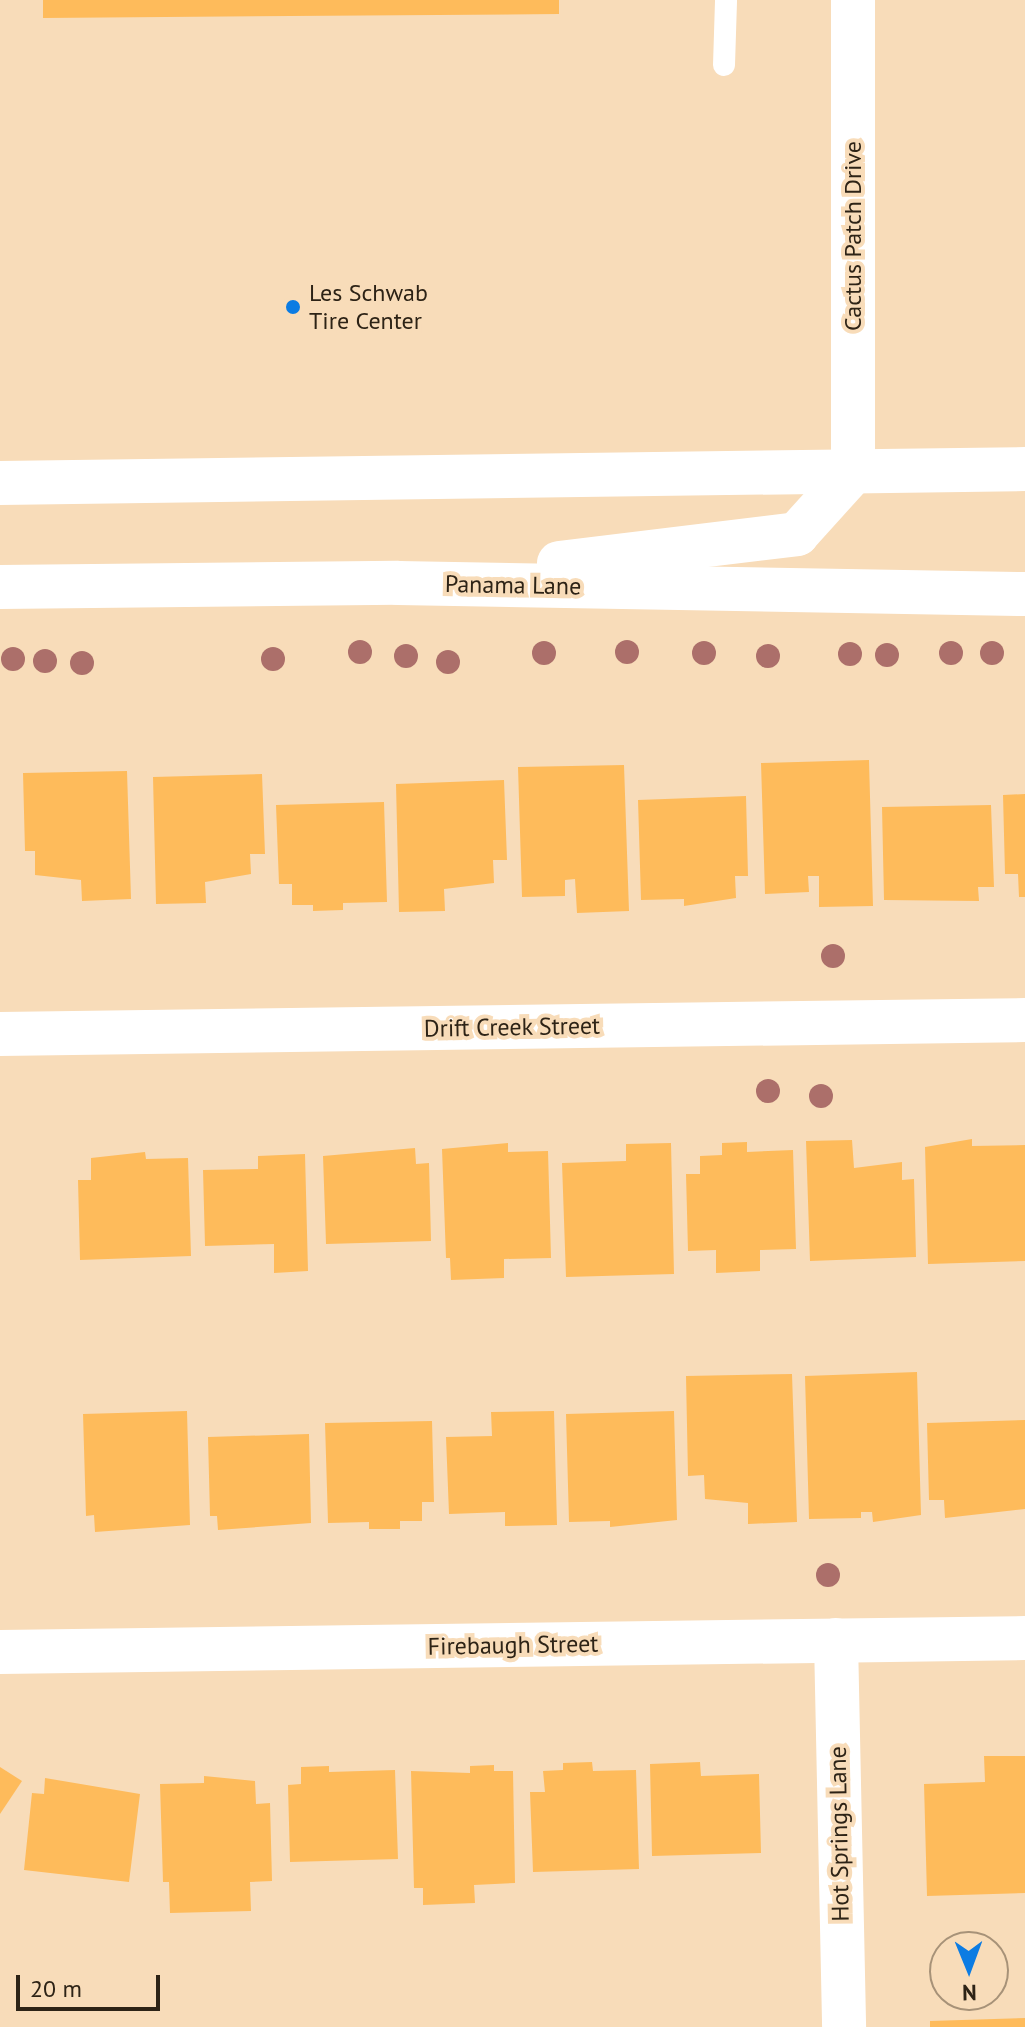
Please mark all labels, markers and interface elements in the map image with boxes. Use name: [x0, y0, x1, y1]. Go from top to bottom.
street label: Cactus Patch Drive: [839, 141, 867, 331]
place label: Les Schwab Tire Center: [309, 279, 428, 335]
marker: Les Schwab Tire Center: [284, 298, 302, 316]
street label: Panama Lane: [445, 569, 581, 601]
street label: Drift Creek Street: [423, 1011, 601, 1043]
street label: Firebaugh Street: [427, 1629, 599, 1661]
street label: Hot Springs Lane: [823, 1746, 855, 1922]
north arrow: [929, 1931, 1009, 2011]
scale bar: [20, 1959, 164, 2009]
text: 20 m: [30, 1973, 82, 2004]
text: N: [962, 1979, 977, 2007]

